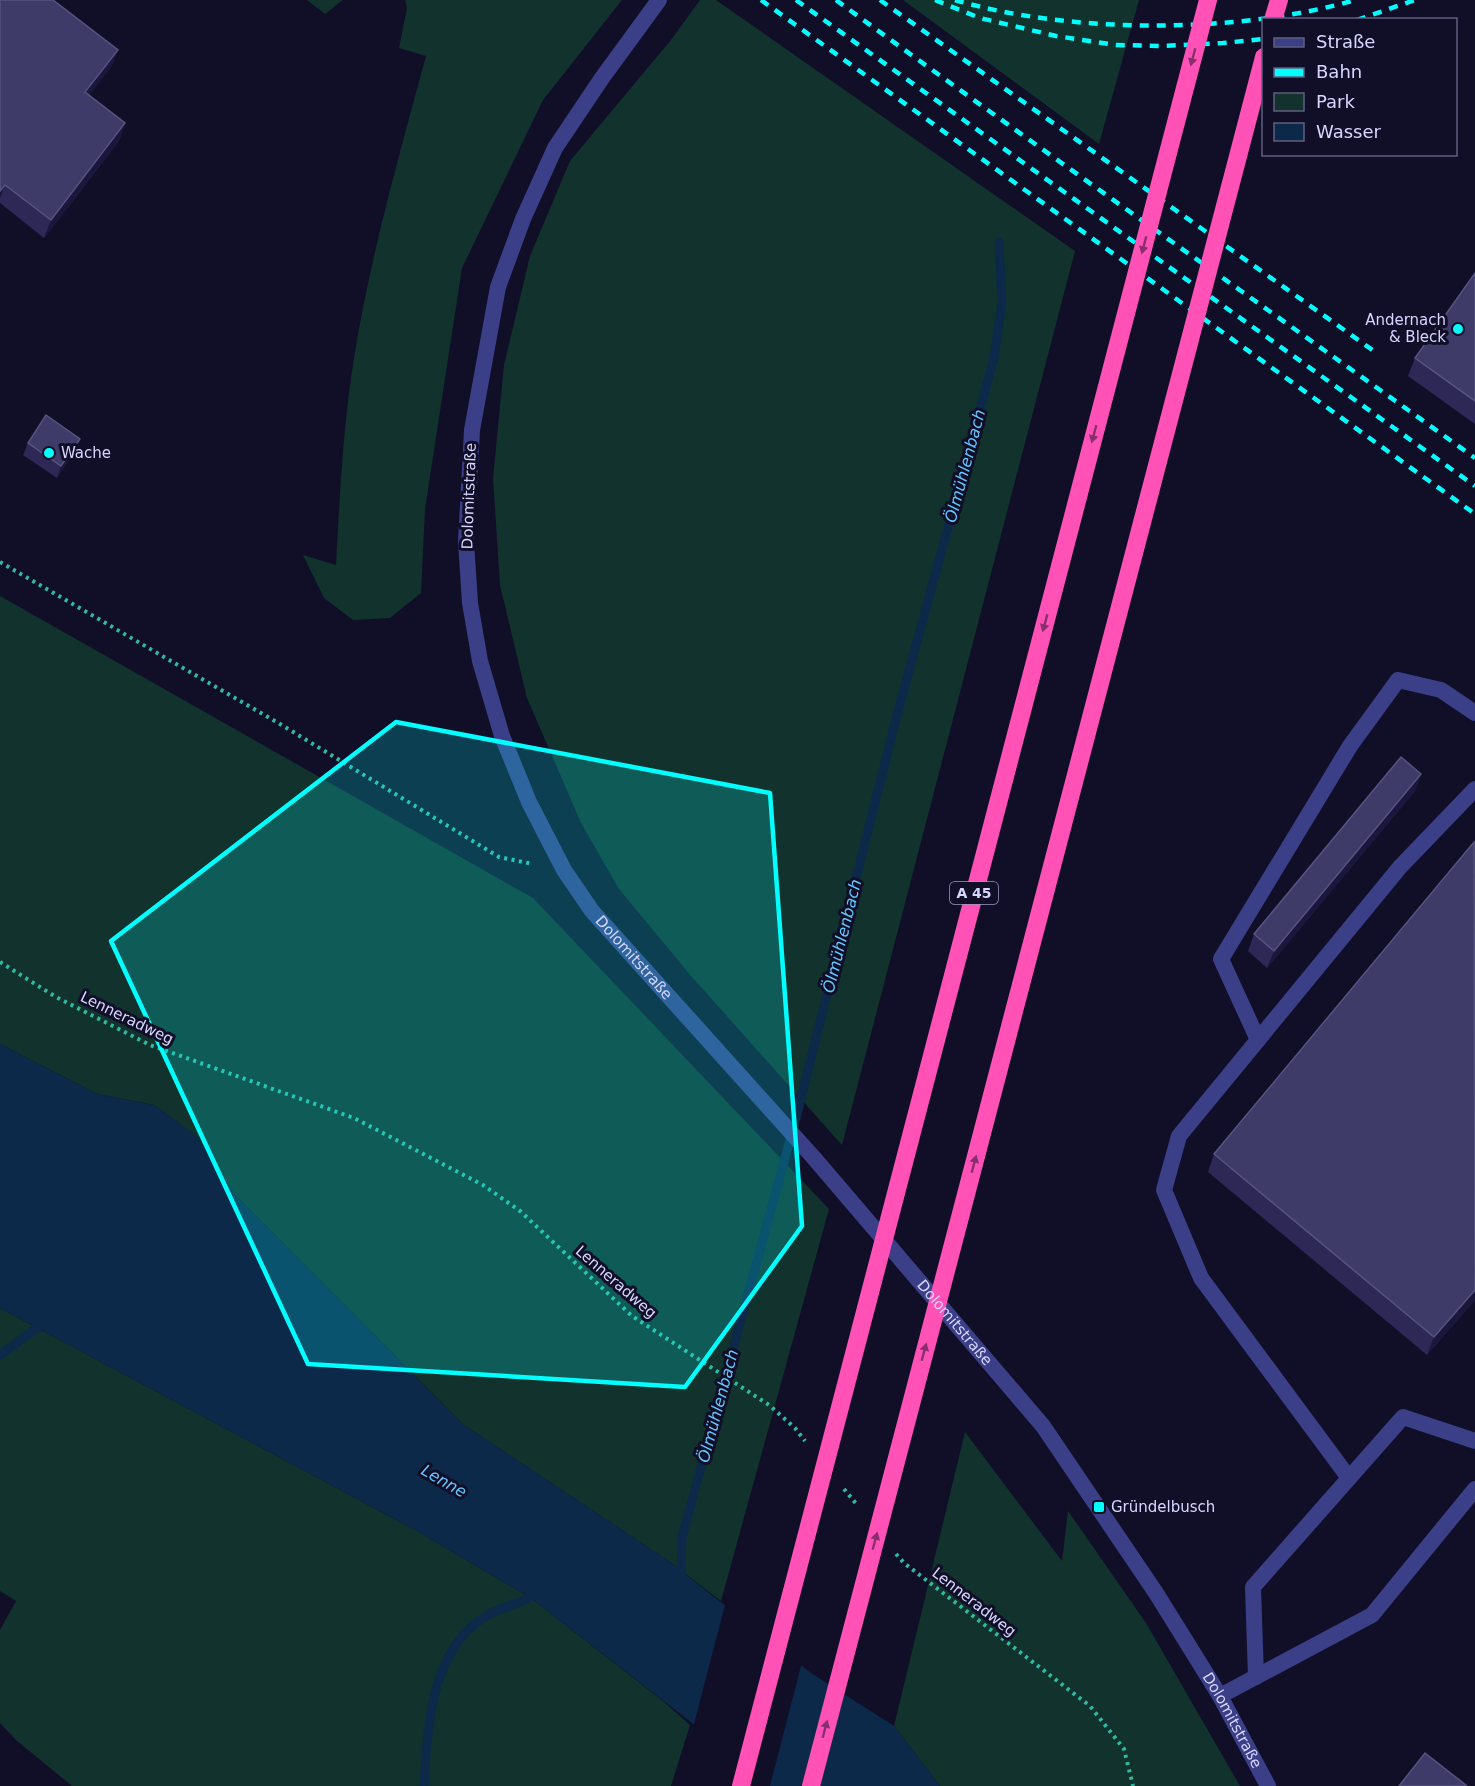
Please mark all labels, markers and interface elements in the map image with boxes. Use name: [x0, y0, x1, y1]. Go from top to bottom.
legend: [1262, 18, 1457, 156]
text: Straße: [1316, 31, 1375, 52]
one-way arrow: [1188, 47, 1198, 66]
text: Bahn: [1316, 61, 1362, 82]
text: Park: [1316, 91, 1355, 112]
text: Wasser: [1316, 121, 1382, 142]
one-way arrow: [1138, 236, 1148, 254]
place label: Andernach & Bleck: [1365, 311, 1446, 346]
marker: Andernach & Bleck: [1451, 322, 1465, 336]
water label: Ölmühlenbach: [941, 407, 989, 525]
one-way arrow: [1089, 425, 1099, 443]
street label: Dolomitstraße: [458, 442, 480, 550]
place label: Wache: [61, 444, 111, 462]
marker: Wache: [42, 446, 56, 460]
one-way arrow: [1040, 614, 1049, 632]
water label: Ölmühlenbach: [819, 877, 865, 995]
road number: A 45: [950, 882, 998, 904]
street label: Dolomitstraße: [592, 912, 676, 1003]
street label: Lenneradweg: [77, 988, 177, 1048]
one-way arrow: [969, 1154, 979, 1173]
street label: Lenneradweg: [572, 1242, 660, 1322]
street label: Dolomitstraße: [913, 1276, 996, 1369]
one-way arrow: [920, 1343, 930, 1361]
water label: Ölmühlenbach: [694, 1347, 742, 1465]
water label: Lenne: [418, 1461, 470, 1502]
place label: Gründelbusch: [1111, 1498, 1215, 1516]
marker: Gründelbusch: [1092, 1500, 1106, 1514]
one-way arrow: [870, 1532, 880, 1550]
street label: Lenneradweg: [928, 1564, 1020, 1640]
street label: Dolomitstraße: [1199, 1669, 1266, 1771]
one-way arrow: [821, 1720, 831, 1739]

